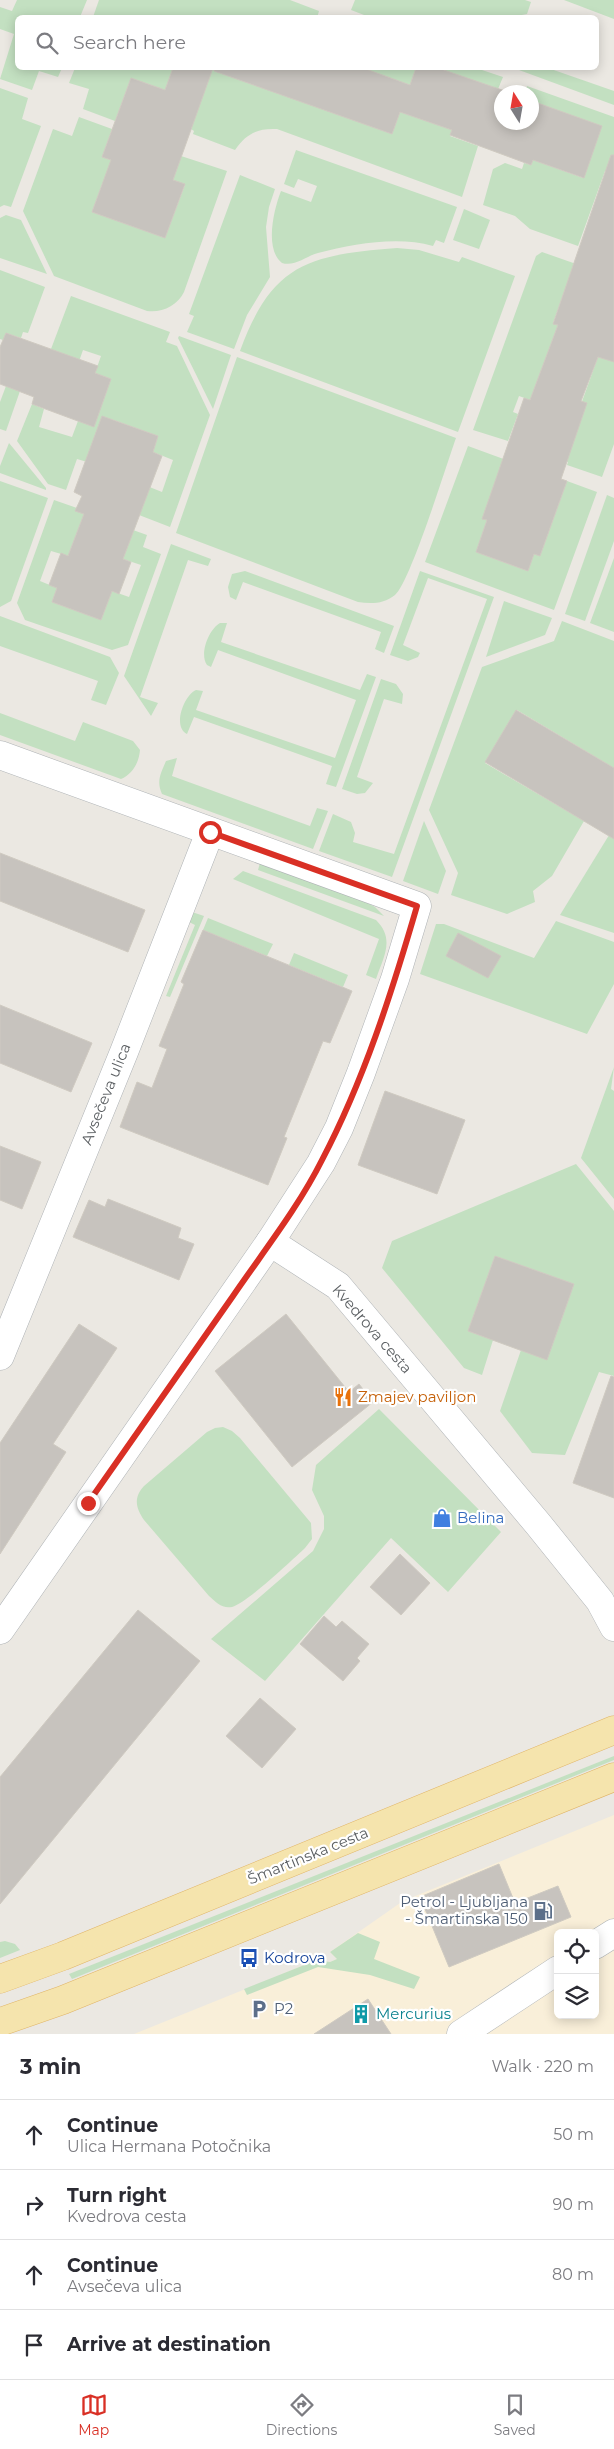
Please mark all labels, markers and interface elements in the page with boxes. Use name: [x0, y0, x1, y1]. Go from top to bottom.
search box: [15, 15, 599, 70]
icon: search: [33, 29, 61, 57]
text: Search here: [73, 31, 186, 54]
north arrow: [494, 85, 539, 130]
route start: [199, 821, 222, 844]
street label: Avsečeva ulica: [76, 1040, 135, 1147]
street label: Kvedrova cesta: [328, 1280, 416, 1377]
restaurant icon: Zmajev paviljon: [332, 1386, 354, 1408]
place label: Zmajev paviljon: [358, 1387, 476, 1406]
route end: [77, 1492, 100, 1515]
shop icon: Belina: [431, 1507, 453, 1529]
place label: Belina: [457, 1508, 504, 1527]
street label: Šmartinska cesta: [245, 1823, 371, 1888]
place label: Petrol - Ljubljana - Šmartinska 150: [400, 1892, 528, 1928]
fuel station icon: Petrol - Ljubljana - Šmartinska 150: [532, 1900, 554, 1922]
map controls: [554, 1929, 599, 2019]
button: locate: [554, 1929, 599, 1974]
bus stop icon: Kodrova: [238, 1947, 260, 1969]
place label: Kodrova: [264, 1948, 326, 1967]
button: layers: [554, 1974, 599, 2019]
parking icon: P2: [248, 1998, 270, 2020]
place label: P2: [274, 1999, 293, 2018]
building icon: Mercurius: [350, 2003, 372, 2025]
place label: Mercurius: [376, 2004, 451, 2023]
text: 3 min: [20, 2054, 81, 2079]
text: Walk · 220 m: [491, 2057, 594, 2076]
text: Continue: [67, 2114, 158, 2137]
icon: ahead: [20, 2121, 48, 2149]
text: 50 m: [553, 2125, 594, 2144]
text: Ulica Hermana Potočnika: [67, 2137, 271, 2156]
text: Turn right: [67, 2184, 167, 2207]
icon: right: [20, 2191, 48, 2219]
text: 90 m: [552, 2195, 594, 2214]
text: Kvedrova cesta: [67, 2207, 187, 2226]
text: Continue: [67, 2254, 158, 2277]
icon: ahead: [20, 2261, 48, 2289]
text: 80 m: [552, 2265, 594, 2284]
text: Avsečeva ulica: [67, 2277, 182, 2296]
icon: arrive: [20, 2331, 48, 2359]
text: Arrive at destination: [67, 2333, 271, 2356]
tab: Map: [78, 2391, 109, 2439]
tab: Directions: [266, 2391, 337, 2439]
tab: Saved: [494, 2391, 536, 2439]

